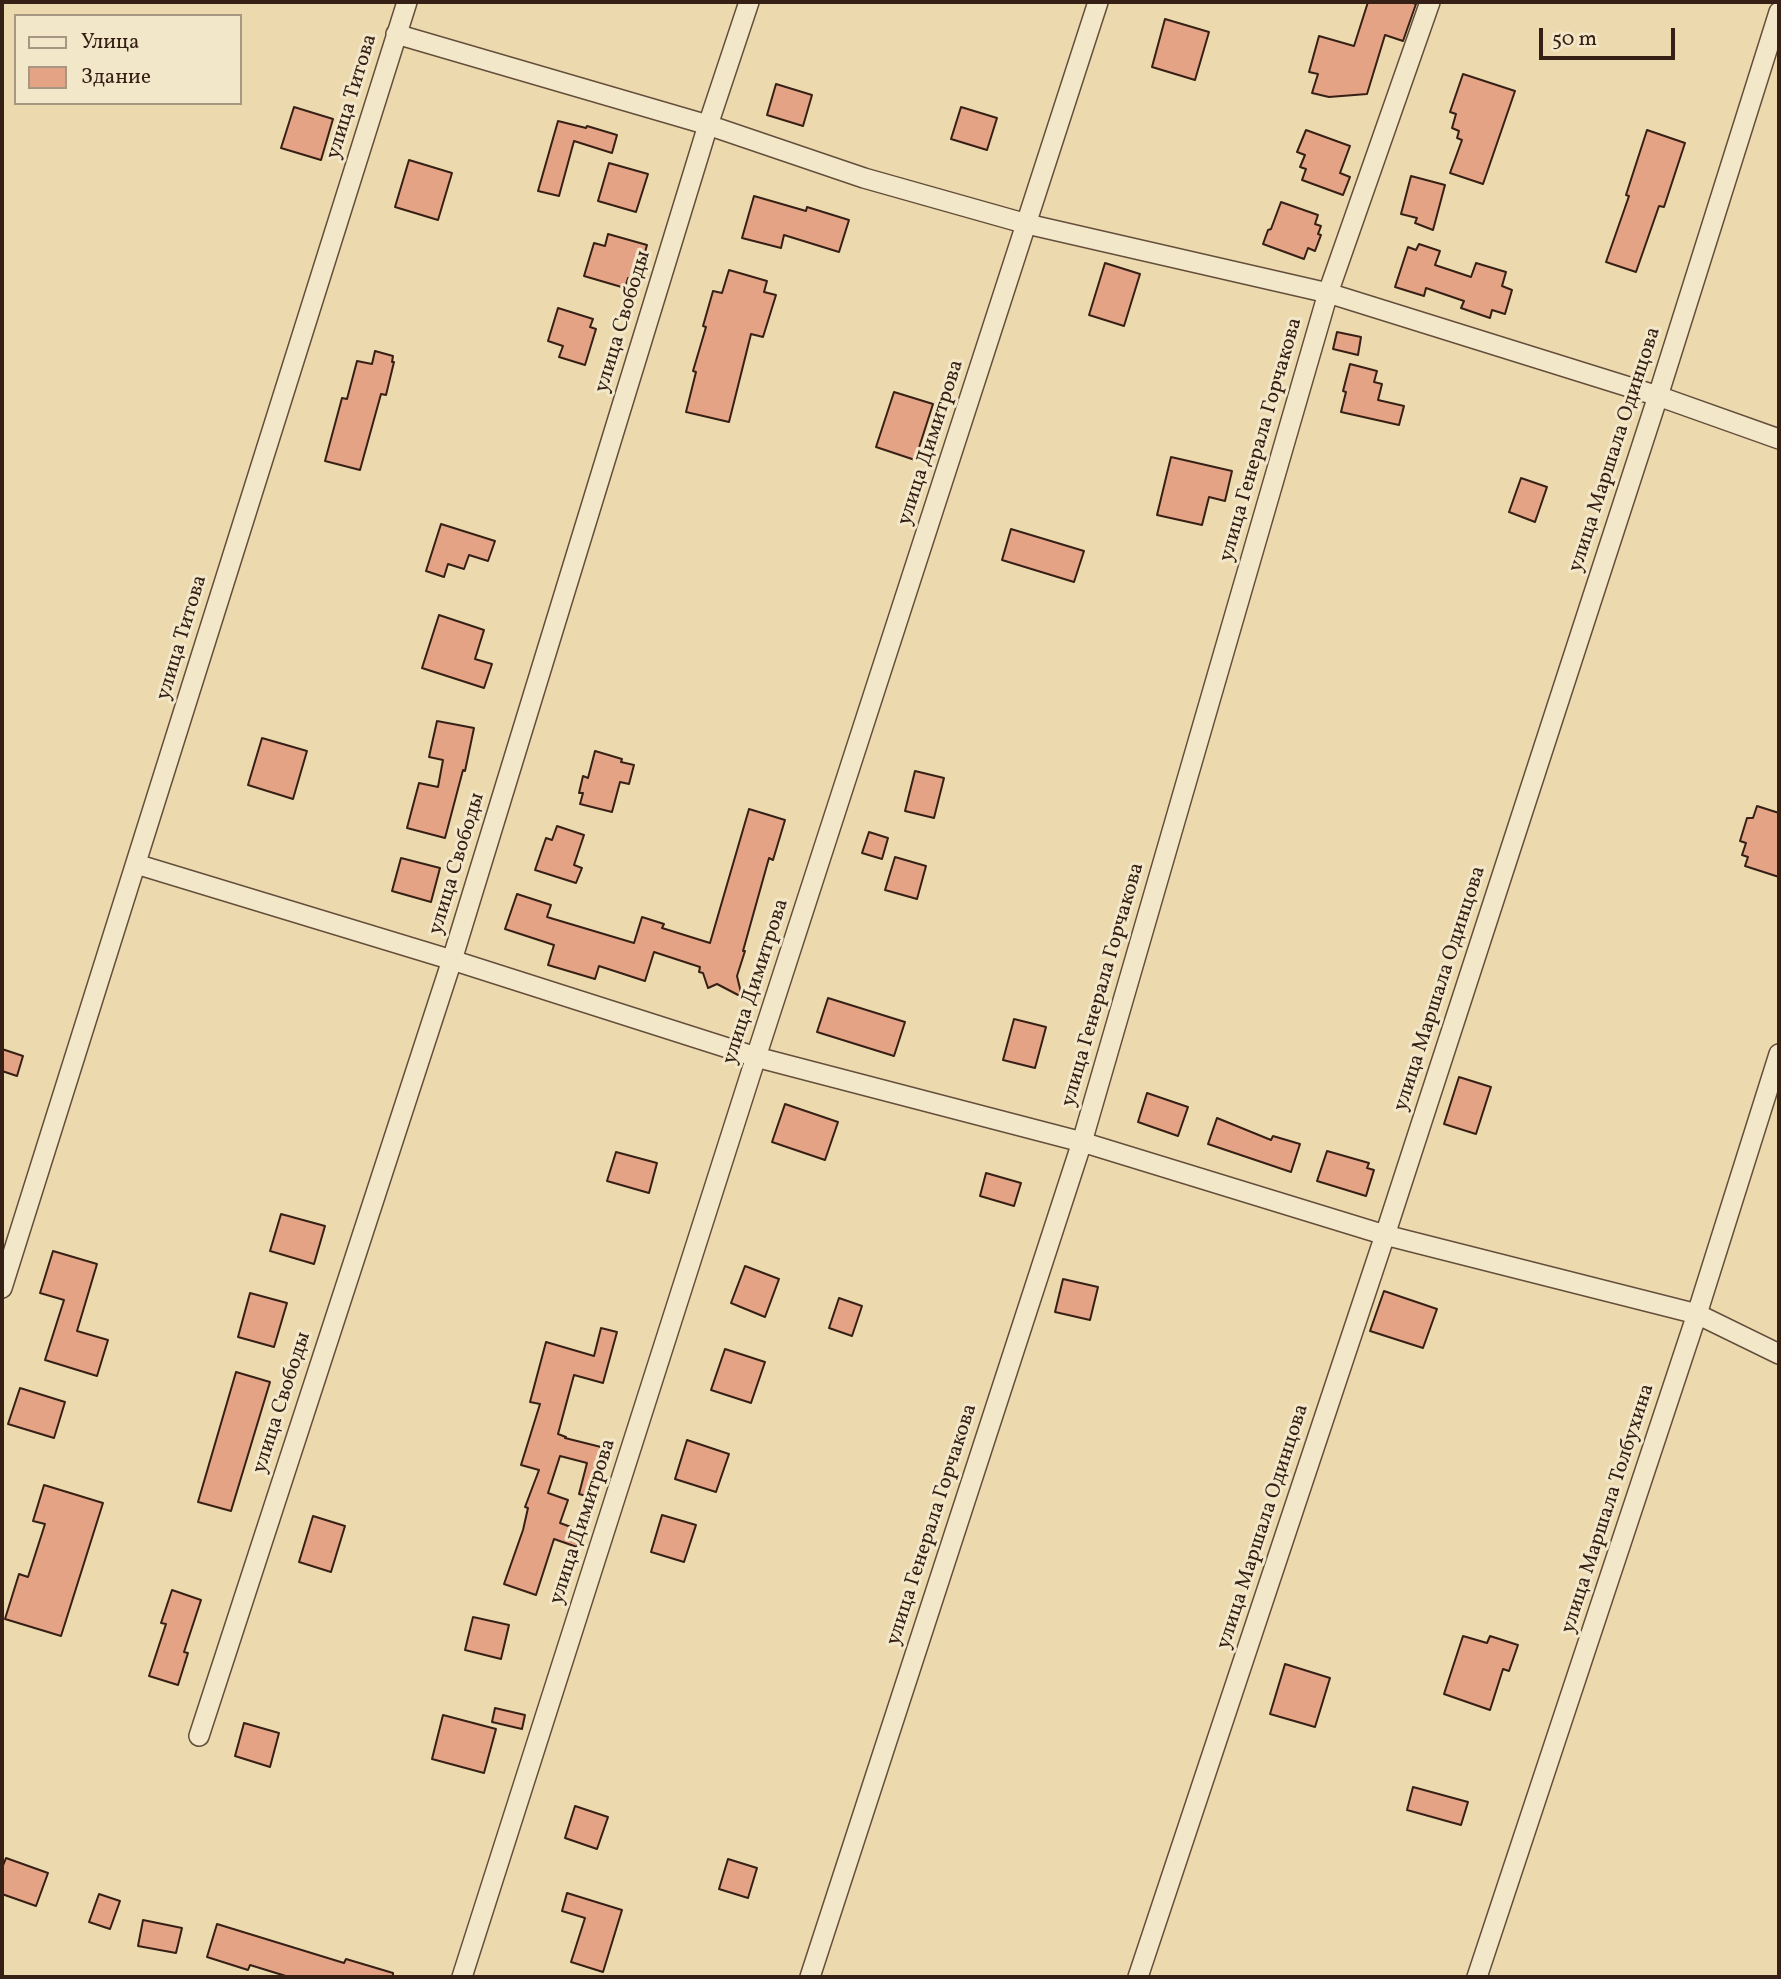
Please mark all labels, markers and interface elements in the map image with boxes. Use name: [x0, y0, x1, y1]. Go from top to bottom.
legend: [14, 14, 242, 105]
scale bar: [1543, 14, 1680, 58]
text: 50 m: [1552, 25, 1597, 54]
text: Улица: [81, 28, 139, 57]
street label: улица Титова: [322, 31, 384, 163]
text: Здание: [81, 63, 151, 92]
street label: улица Свободы: [590, 248, 658, 396]
street label: улица Генерала Горчакова: [1215, 315, 1309, 565]
street label: улица Маршала Одинцова: [1564, 324, 1668, 576]
street label: улица Димитрова: [893, 357, 971, 529]
street label: улица Титова: [152, 572, 214, 704]
street label: улица Свободы: [424, 790, 492, 938]
street label: улица Генерала Горчакова: [1057, 860, 1151, 1110]
street label: улица Маршала Одинцова: [1389, 863, 1493, 1115]
street label: улица Димитрова: [718, 896, 796, 1068]
street label: улица Свободы: [248, 1329, 318, 1477]
street label: улица Маршала Толбухина: [1557, 1381, 1661, 1637]
street label: улица Генерала Горчакова: [882, 1401, 984, 1649]
street label: улица Маршала Одинцова: [1212, 1401, 1316, 1653]
street label: улица Димитрова: [545, 1436, 623, 1608]

